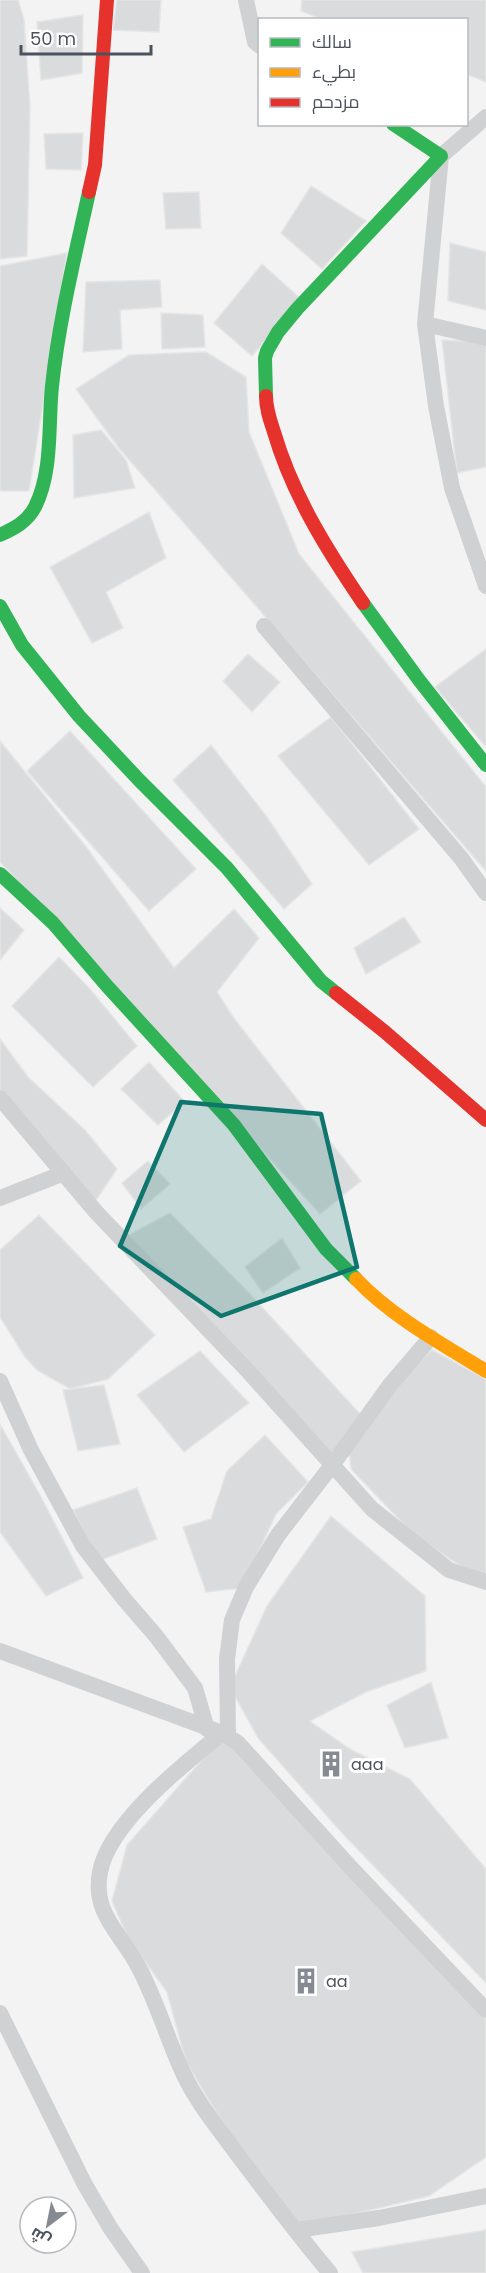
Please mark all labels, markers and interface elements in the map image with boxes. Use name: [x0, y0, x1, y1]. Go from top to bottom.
scale bar: [21, 18, 152, 56]
legend: [258, 18, 468, 126]
text: 50 m: [30, 26, 76, 51]
text: سالك: [312, 29, 352, 54]
text: بطيء: [312, 59, 356, 86]
text: مزدحم: [312, 89, 360, 114]
building icon: aaa: [316, 1749, 346, 1779]
place label: aaa: [351, 1753, 383, 1776]
building icon: aa: [291, 1966, 321, 1996]
place label: aa: [326, 1970, 348, 1993]
north arrow: [18, 2195, 78, 2255]
text: ش: [26, 2222, 55, 2252]

